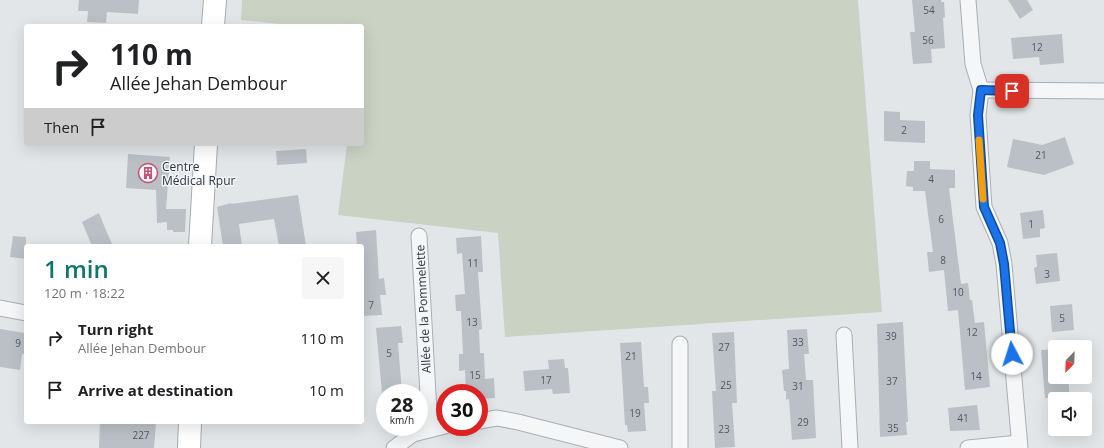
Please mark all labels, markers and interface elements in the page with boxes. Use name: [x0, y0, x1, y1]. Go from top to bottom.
house number: 54: [923, 3, 935, 17]
house number: 56: [922, 33, 934, 47]
text: 110 m: [110, 35, 193, 73]
icon: right: [44, 40, 96, 92]
house number: 12: [1031, 40, 1043, 54]
text: Allée Jehan Dembour: [110, 71, 287, 95]
pin: [995, 74, 1029, 108]
icon: arrive: [1001, 80, 1023, 102]
icon: arrive: [87, 116, 109, 138]
text: Then: [44, 117, 79, 137]
house number: 2: [901, 123, 907, 137]
house number: 21: [1035, 148, 1047, 162]
place label: Centre Médical Rpur: [162, 158, 236, 189]
building icon: Centre Médical Rpur: [137, 162, 159, 184]
house number: 4: [928, 172, 934, 186]
house number: 6: [938, 212, 944, 226]
house number: 1: [1028, 217, 1034, 231]
street label: Allée de la Pommelette: [411, 244, 435, 374]
text: 1 min: [44, 252, 109, 285]
house number: 8: [940, 253, 946, 267]
house number: 11: [467, 256, 479, 270]
button: close: [302, 257, 344, 299]
house number: 3: [1044, 267, 1050, 281]
text: 120 m · 18:22: [44, 284, 125, 302]
house number: 10: [952, 285, 964, 299]
house number: 7: [368, 298, 374, 312]
house number: 5: [1059, 311, 1065, 325]
house number: 13: [466, 315, 478, 329]
text: Turn right: [78, 319, 153, 339]
house number: 12: [966, 325, 978, 339]
icon: right: [44, 327, 66, 349]
text: 110 m: [300, 328, 344, 348]
house number: 39: [885, 329, 897, 343]
position arrow: [991, 333, 1033, 375]
house number: 33: [792, 335, 804, 349]
house number: 9: [15, 336, 21, 350]
text: Allée Jehan Dembour: [78, 339, 206, 357]
house number: 27: [718, 340, 730, 354]
north arrow: [1048, 340, 1092, 384]
map controls: [1048, 340, 1092, 436]
house number: 5: [386, 346, 392, 360]
house number: 21: [625, 349, 637, 363]
house number: 15: [469, 368, 481, 382]
house number: 14: [970, 369, 982, 383]
house number: 17: [540, 373, 552, 387]
house number: 37: [886, 374, 898, 388]
house number: 25: [720, 378, 732, 392]
icon: arrive: [44, 379, 66, 401]
house number: 31: [792, 379, 804, 393]
text: Arrive at destination: [78, 380, 233, 400]
text: 10 m: [309, 380, 344, 400]
speed limit sign: 30: [436, 384, 488, 436]
text: 28: [391, 391, 413, 418]
button: sound: [1048, 392, 1092, 436]
house number: 19: [629, 406, 641, 420]
house number: 41: [957, 411, 969, 425]
text: km/h: [390, 413, 414, 427]
house number: 29: [797, 415, 809, 429]
house number: 35: [887, 421, 899, 435]
house number: 23: [718, 422, 730, 436]
house number: 227: [132, 428, 150, 442]

